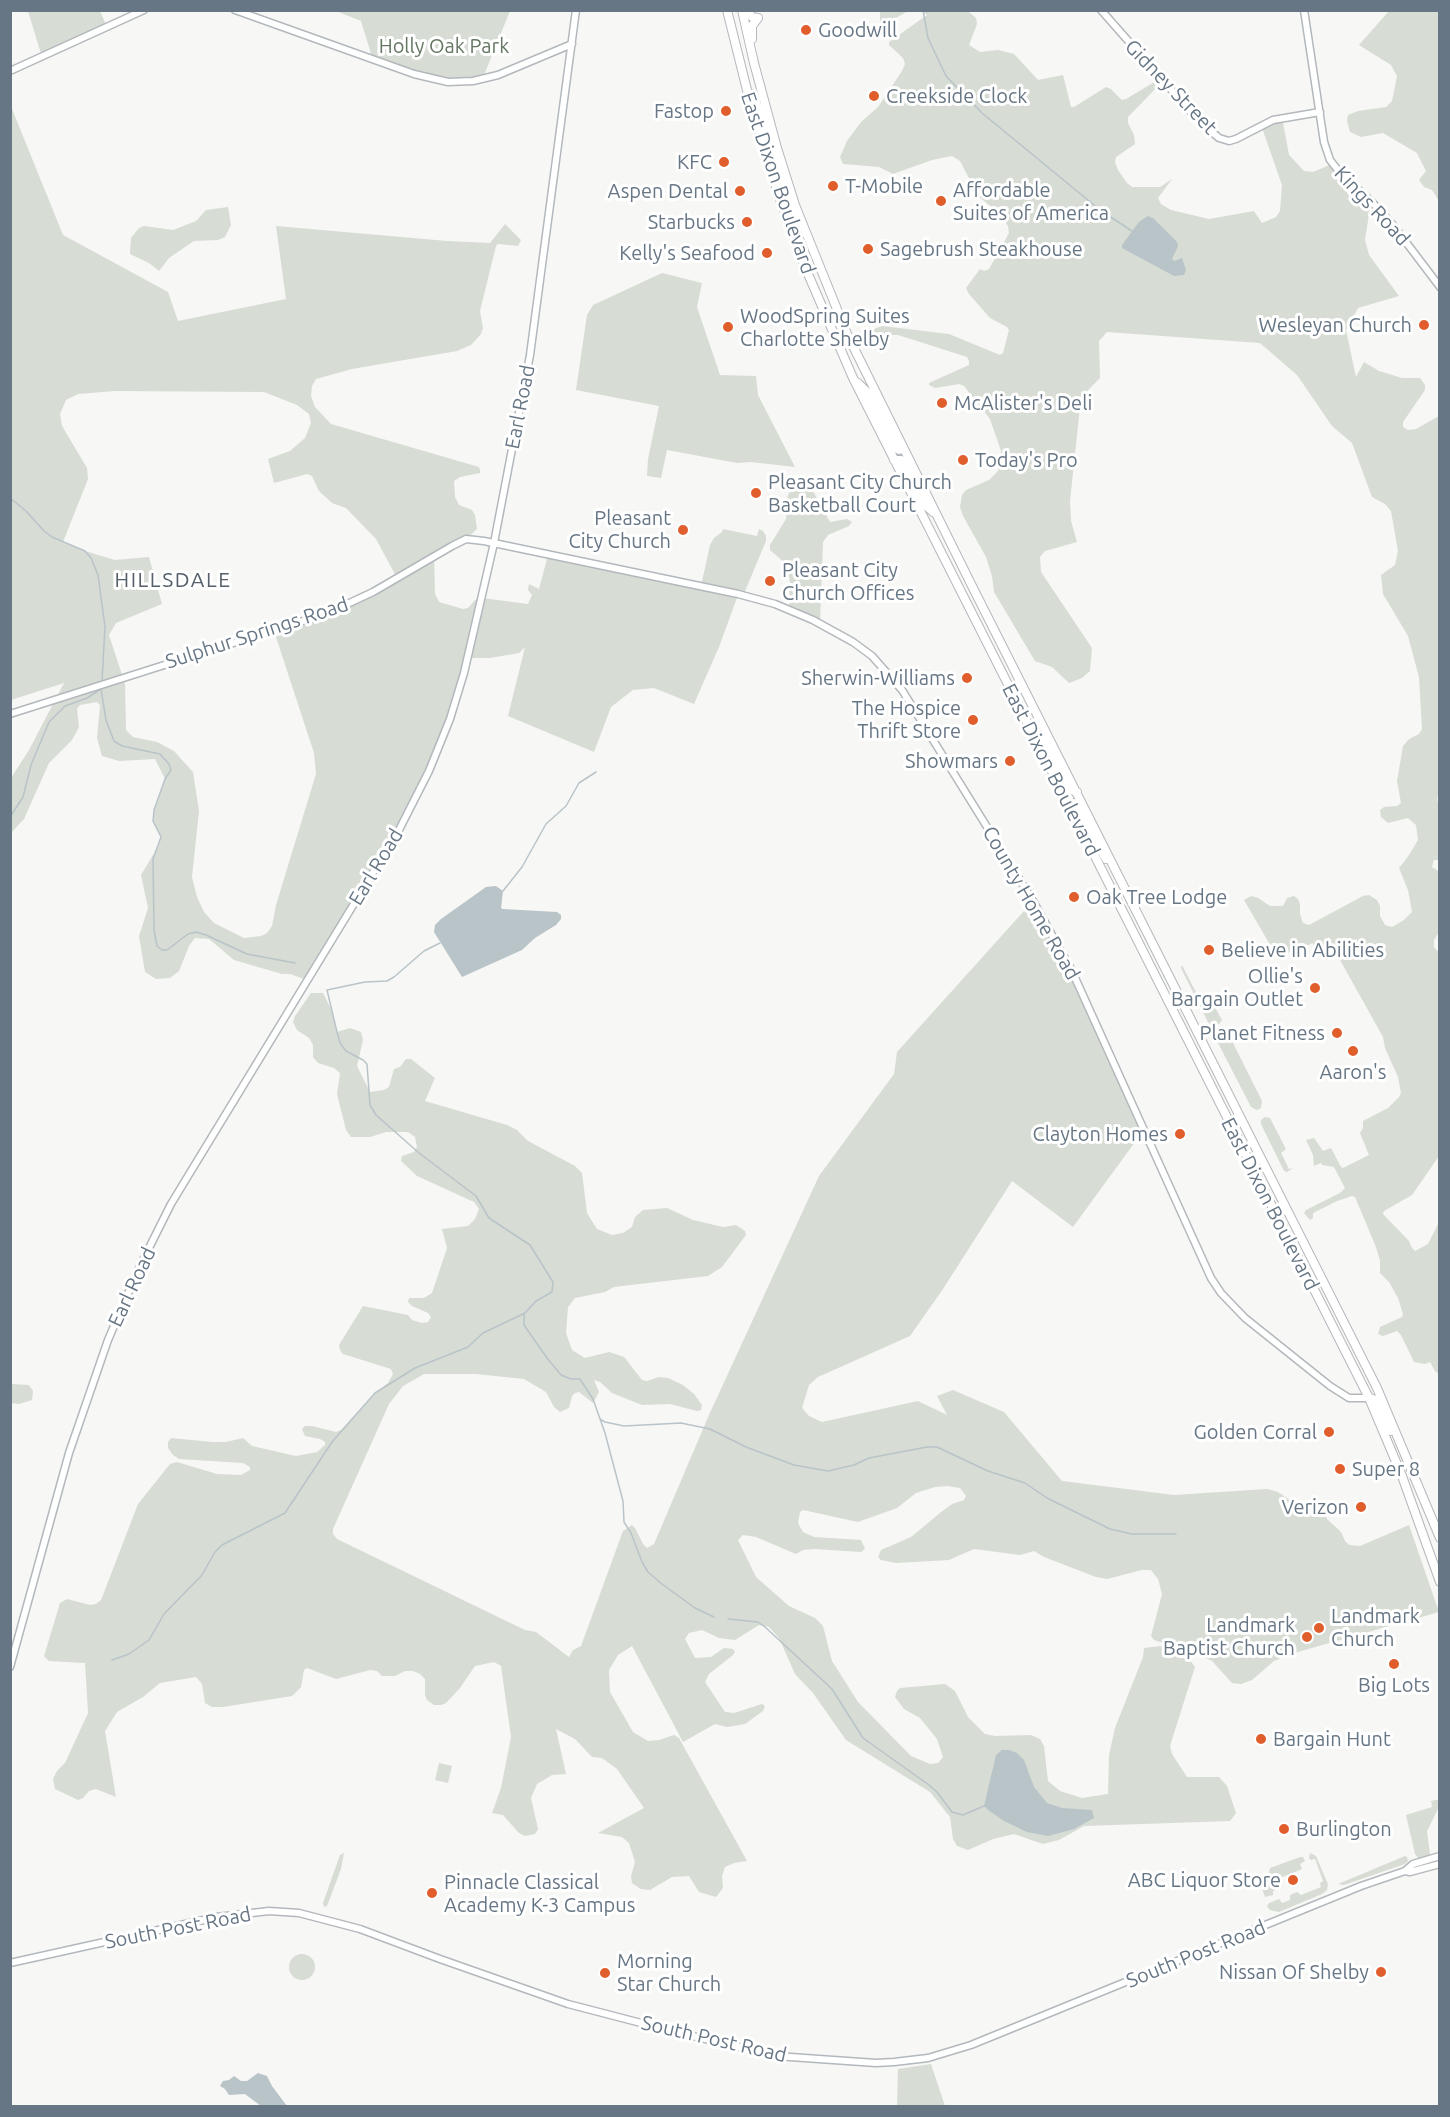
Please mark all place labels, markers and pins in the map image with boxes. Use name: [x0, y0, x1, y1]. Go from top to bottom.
place label: Goodwill: [818, 18, 897, 42]
marker: Goodwill: [799, 23, 813, 37]
place label: Creekside Clock: [886, 84, 1027, 108]
marker: Creekside Clock: [867, 89, 881, 103]
place label: Fastop: [654, 99, 714, 123]
marker: Fastop: [719, 104, 733, 118]
place label: KFC: [677, 150, 712, 174]
marker: KFC: [717, 155, 731, 169]
place label: T-Mobile: [845, 174, 923, 198]
place label: Affordable Suites of America: [953, 178, 1109, 225]
place label: Aspen Dental: [607, 179, 728, 203]
marker: T-Mobile: [826, 179, 840, 193]
marker: Aspen Dental: [733, 184, 747, 198]
marker: Affordable Suites of America: [934, 194, 948, 208]
place label: Starbucks: [648, 210, 735, 234]
marker: Starbucks: [740, 215, 754, 229]
place label: Sagebrush Steakhouse: [880, 237, 1083, 261]
place label: Kelly's Seafood: [619, 241, 755, 265]
marker: Sagebrush Steakhouse: [861, 242, 875, 256]
marker: Kelly's Seafood: [760, 246, 774, 260]
place label: WoodSpring Suites Charlotte Shelby: [740, 304, 910, 351]
place label: Wesleyan Church: [1259, 313, 1412, 337]
marker: Wesleyan Church: [1417, 318, 1431, 332]
marker: WoodSpring Suites Charlotte Shelby: [721, 320, 735, 334]
place label: McAlister's Deli: [954, 391, 1092, 415]
marker: McAlister's Deli: [935, 396, 949, 410]
place label: Today's Pro: [975, 448, 1078, 472]
marker: Today's Pro: [956, 453, 970, 467]
place label: Pleasant City Church Basketball Court: [768, 470, 952, 517]
marker: Pleasant City Church Basketball Court: [749, 486, 763, 500]
place label: Pleasant City Church: [568, 506, 671, 553]
marker: Pleasant City Church: [676, 523, 690, 537]
place label: Pleasant City Church Offices: [782, 558, 915, 605]
marker: Pleasant City Church Offices: [763, 574, 777, 588]
place label: Sherwin-Williams: [801, 666, 955, 690]
marker: Sherwin-Williams: [960, 671, 974, 685]
place label: The Hospice Thrift Store: [852, 696, 961, 743]
marker: The Hospice Thrift Store: [966, 713, 980, 727]
place label: Showmars: [905, 749, 998, 773]
marker: Showmars: [1003, 754, 1017, 768]
place label: Oak Tree Lodge: [1086, 885, 1227, 909]
marker: Oak Tree Lodge: [1067, 890, 1081, 904]
place label: Believe in Abilities: [1221, 938, 1384, 962]
marker: Believe in Abilities: [1202, 943, 1216, 957]
place label: Ollie's Bargain Outlet: [1171, 964, 1303, 1011]
marker: Ollie's Bargain Outlet: [1308, 981, 1322, 995]
place label: Planet Fitness: [1200, 1021, 1325, 1045]
marker: Planet Fitness: [1330, 1026, 1344, 1040]
marker: Aaron's: [1346, 1044, 1360, 1058]
place label: Aaron's: [1319, 1060, 1387, 1084]
place label: Clayton Homes: [1032, 1122, 1168, 1146]
marker: Clayton Homes: [1173, 1127, 1187, 1141]
place label: Golden Corral: [1193, 1420, 1317, 1444]
marker: Golden Corral: [1322, 1425, 1336, 1439]
place label: Super 8: [1352, 1457, 1420, 1481]
marker: Super 8: [1333, 1462, 1347, 1476]
place label: Verizon: [1281, 1495, 1349, 1519]
marker: Verizon: [1354, 1500, 1368, 1514]
place label: Landmark Church: [1331, 1604, 1420, 1651]
place label: Landmark Baptist Church: [1163, 1613, 1295, 1660]
marker: Landmark Church: [1312, 1621, 1326, 1635]
marker: Landmark Baptist Church: [1300, 1630, 1314, 1644]
marker: Big Lots: [1387, 1657, 1401, 1671]
place label: Big Lots: [1358, 1673, 1430, 1697]
place label: Bargain Hunt: [1273, 1727, 1391, 1751]
marker: Bargain Hunt: [1254, 1732, 1268, 1746]
place label: Burlington: [1296, 1817, 1392, 1841]
marker: Burlington: [1277, 1822, 1291, 1836]
place label: ABC Liquor Store: [1128, 1868, 1281, 1892]
place label: Pinnacle Classical Academy K-3 Campus: [444, 1870, 635, 1917]
marker: ABC Liquor Store: [1286, 1873, 1300, 1887]
marker: Pinnacle Classical Academy K-3 Campus: [425, 1886, 439, 1900]
place label: Morning Star Church: [617, 1949, 721, 1996]
place label: Nissan Of Shelby: [1219, 1960, 1369, 1984]
marker: Nissan Of Shelby: [1374, 1965, 1388, 1979]
marker: Morning Star Church: [598, 1966, 612, 1980]

